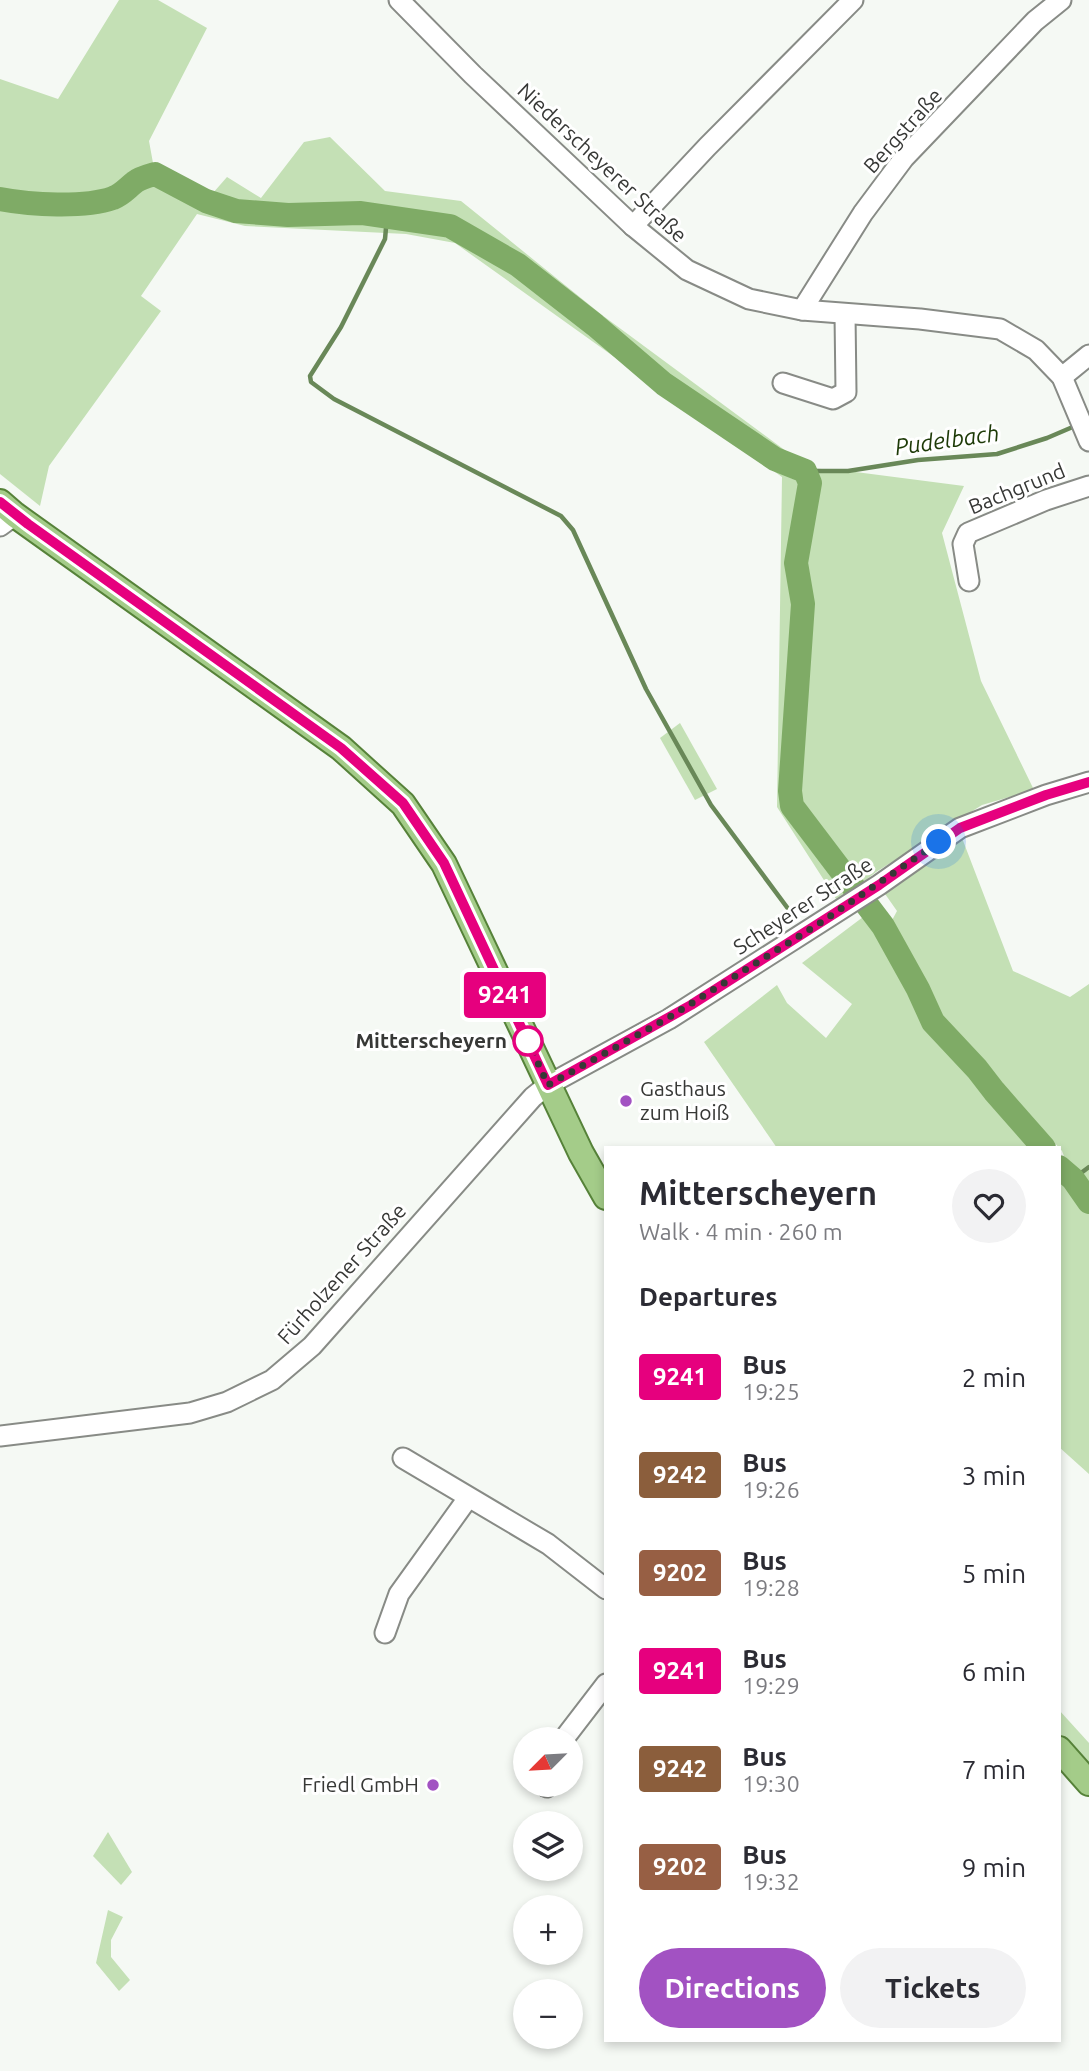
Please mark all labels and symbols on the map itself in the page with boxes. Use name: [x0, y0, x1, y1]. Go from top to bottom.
street label: Niederscheyerer Straße: [513, 78, 692, 247]
street label: Bergstraße: [858, 83, 946, 177]
water label: Pudelbach: [893, 420, 1001, 459]
street label: Bachgrund: [965, 458, 1068, 518]
your location: [921, 824, 956, 859]
street label: Scheyerer Straße: [729, 851, 876, 959]
line badge: 9241: [456, 972, 554, 1018]
marker: Mitterscheyern: [513, 1026, 543, 1056]
place label: Mitterscheyern: [355, 1028, 507, 1052]
place label: Gasthaus zum Hoiß: [640, 1076, 729, 1124]
marker: Gasthaus zum Hoiß: [618, 1093, 634, 1109]
street label: Fürholzener Straße: [272, 1198, 410, 1348]
north arrow: [513, 1727, 583, 1797]
place label: Friedl GmbH: [302, 1772, 419, 1796]
marker: Friedl GmbH: [425, 1777, 441, 1793]

